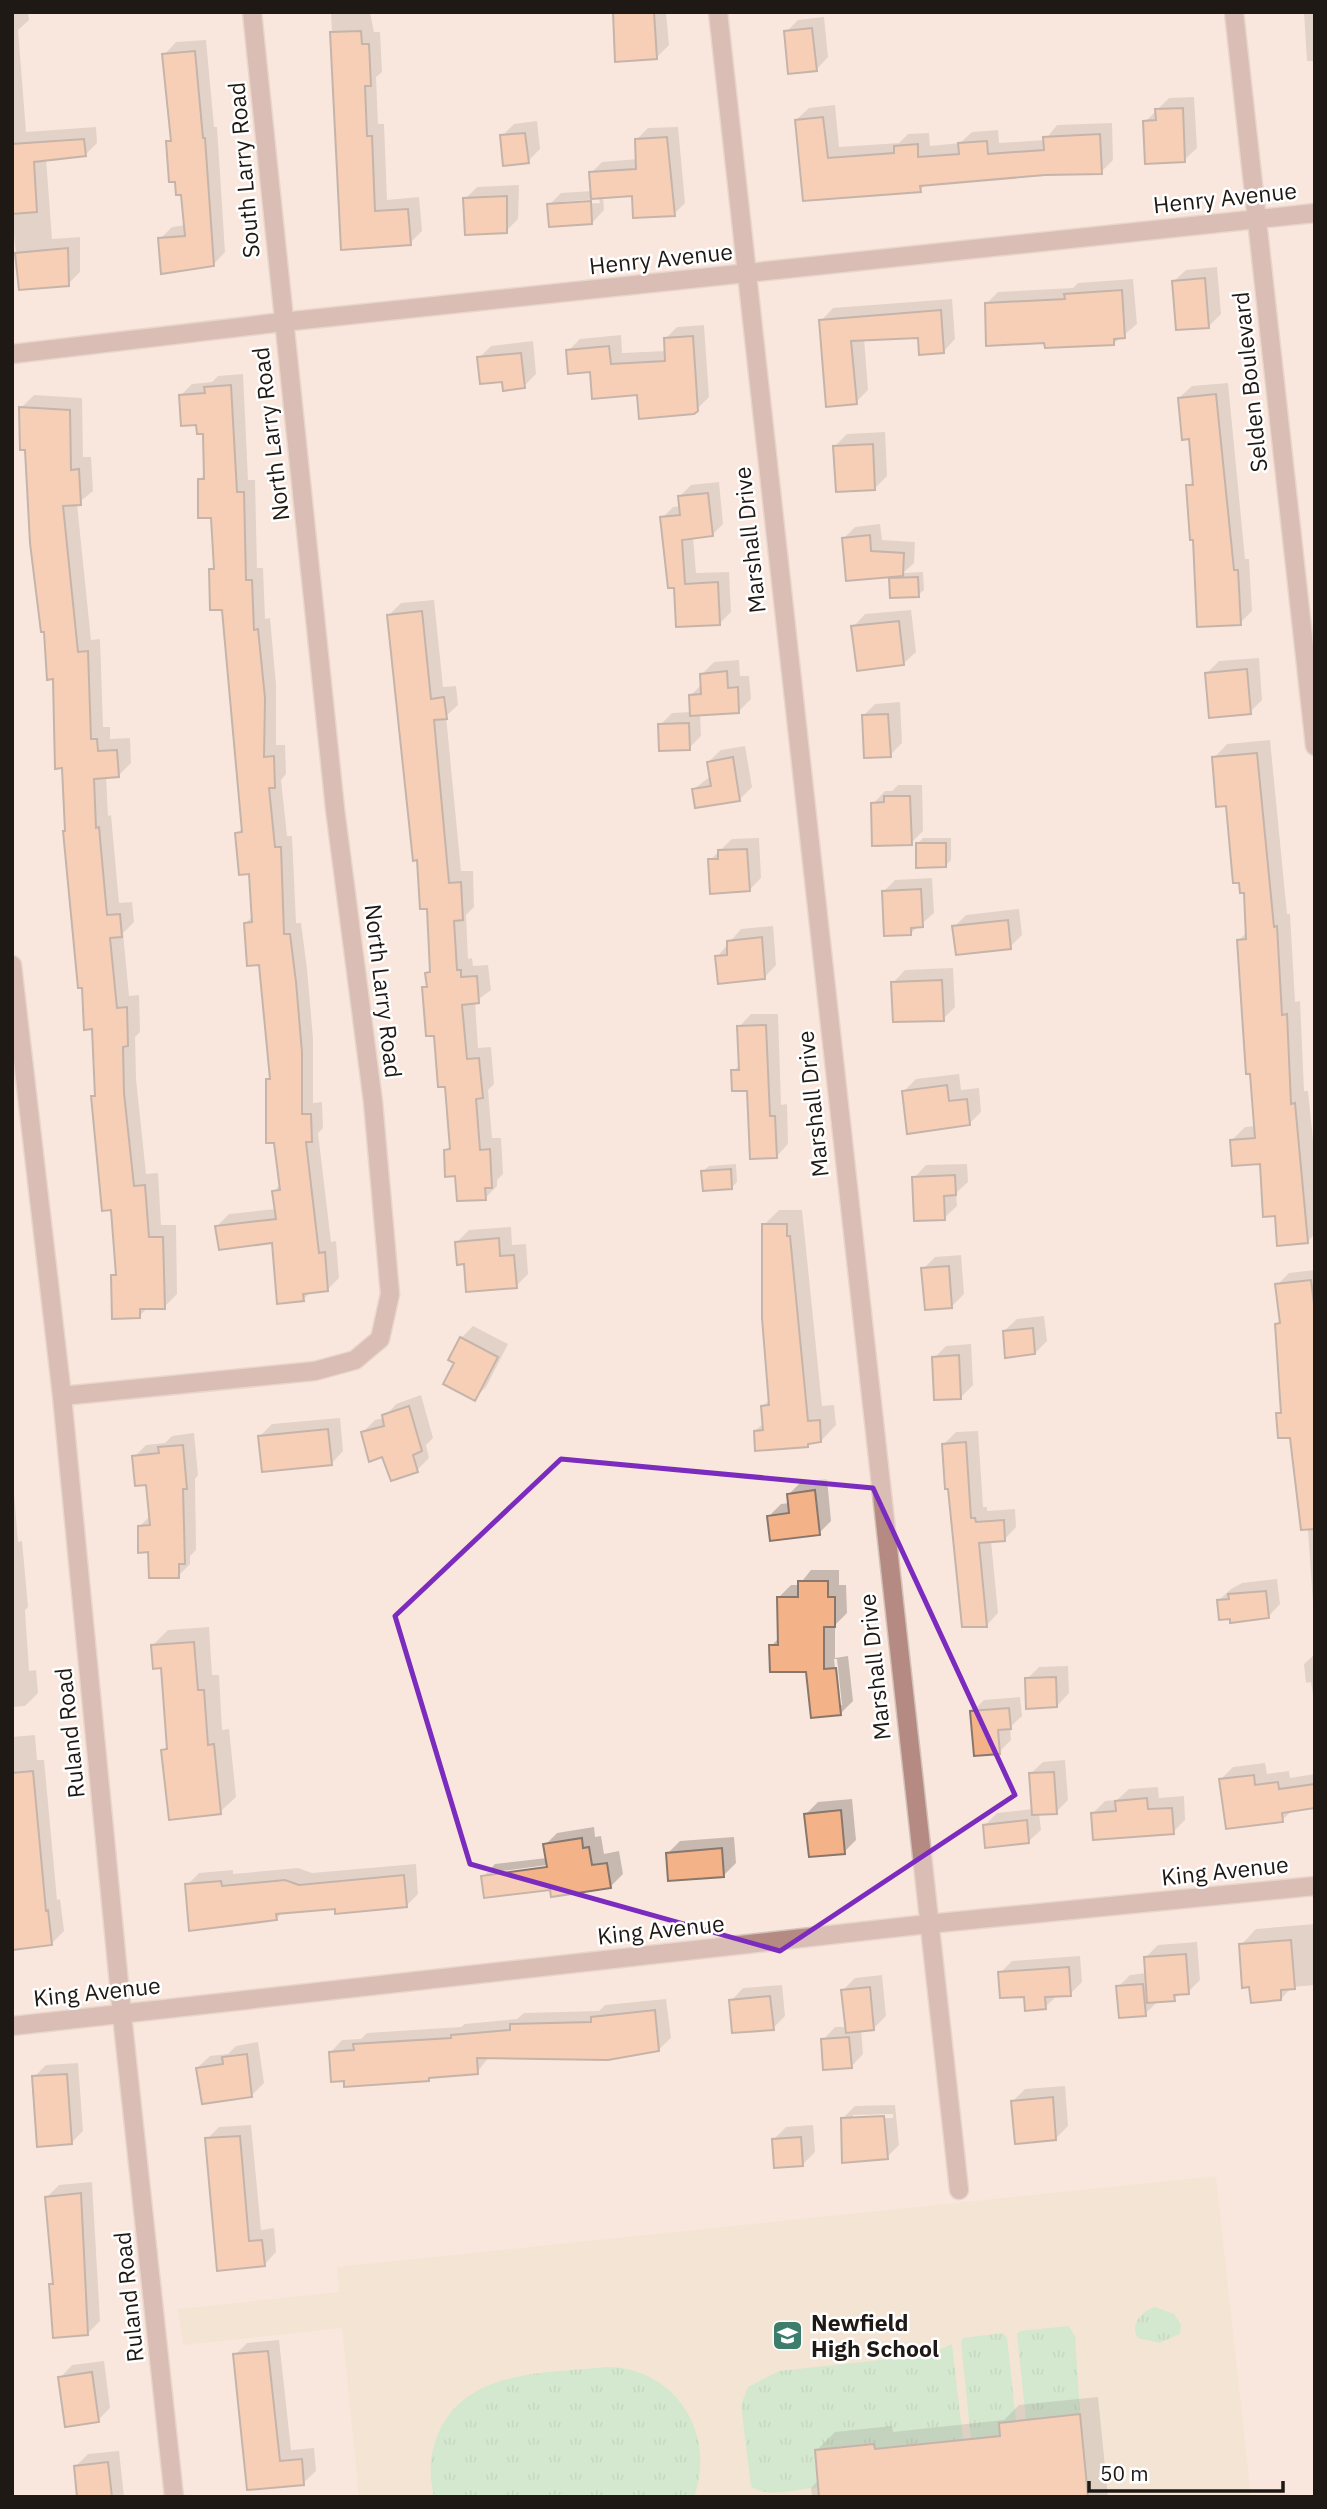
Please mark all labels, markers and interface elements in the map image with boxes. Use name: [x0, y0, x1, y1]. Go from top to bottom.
street label: South Larry Road: [220, 81, 266, 259]
street label: Henry Avenue: [1152, 175, 1298, 219]
street label: Henry Avenue: [588, 236, 734, 280]
street label: Selden Boulevard: [1225, 290, 1273, 474]
street label: North Larry Road: [244, 345, 296, 523]
street label: Marshall Drive: [726, 465, 772, 615]
street label: North Larry Road: [358, 902, 410, 1080]
street label: Marshall Drive: [789, 1029, 835, 1179]
street label: Marshall Drive: [851, 1592, 897, 1742]
street label: Ruland Road: [47, 1666, 91, 1800]
street label: King Avenue: [1160, 1848, 1290, 1892]
street label: King Avenue: [596, 1907, 726, 1951]
street label: King Avenue: [32, 1969, 162, 2013]
street label: Ruland Road: [106, 2230, 150, 2364]
place label: Newfield High School: [811, 2307, 939, 2363]
school or university icon: Newfield High School: [771, 2319, 805, 2353]
scale bar: [1089, 2450, 1283, 2494]
text: 50 m: [1100, 2459, 1149, 2487]

